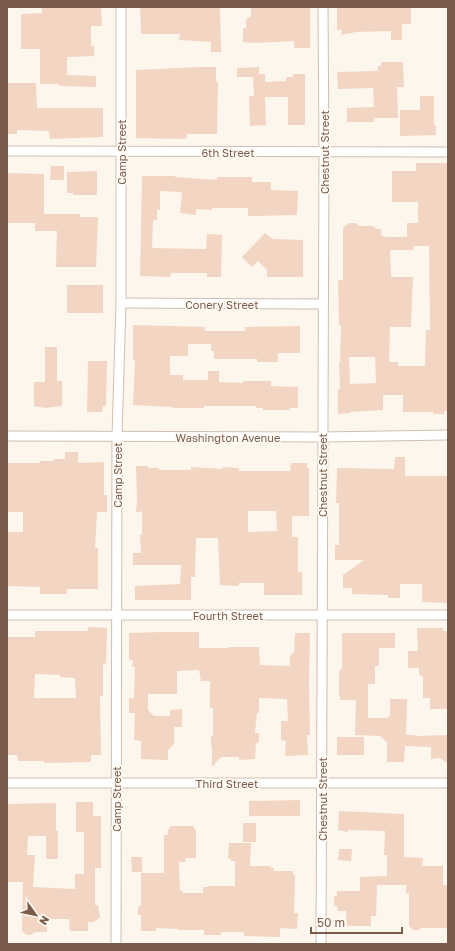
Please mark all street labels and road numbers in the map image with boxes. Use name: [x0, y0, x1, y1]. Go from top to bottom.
street label: Chestnut Street: [318, 110, 331, 194]
street label: Camp Street: [115, 119, 128, 185]
street label: 6th Street: [201, 146, 255, 159]
street label: Conery Street: [185, 298, 259, 311]
street label: Washington Avenue: [176, 431, 280, 444]
street label: Chestnut Street: [316, 433, 329, 517]
street label: Camp Street: [111, 442, 124, 508]
street label: Fourth Street: [193, 609, 263, 622]
street label: Chestnut Street: [316, 757, 329, 841]
street label: Camp Street: [110, 766, 123, 832]
street label: Third Street: [196, 777, 258, 790]

